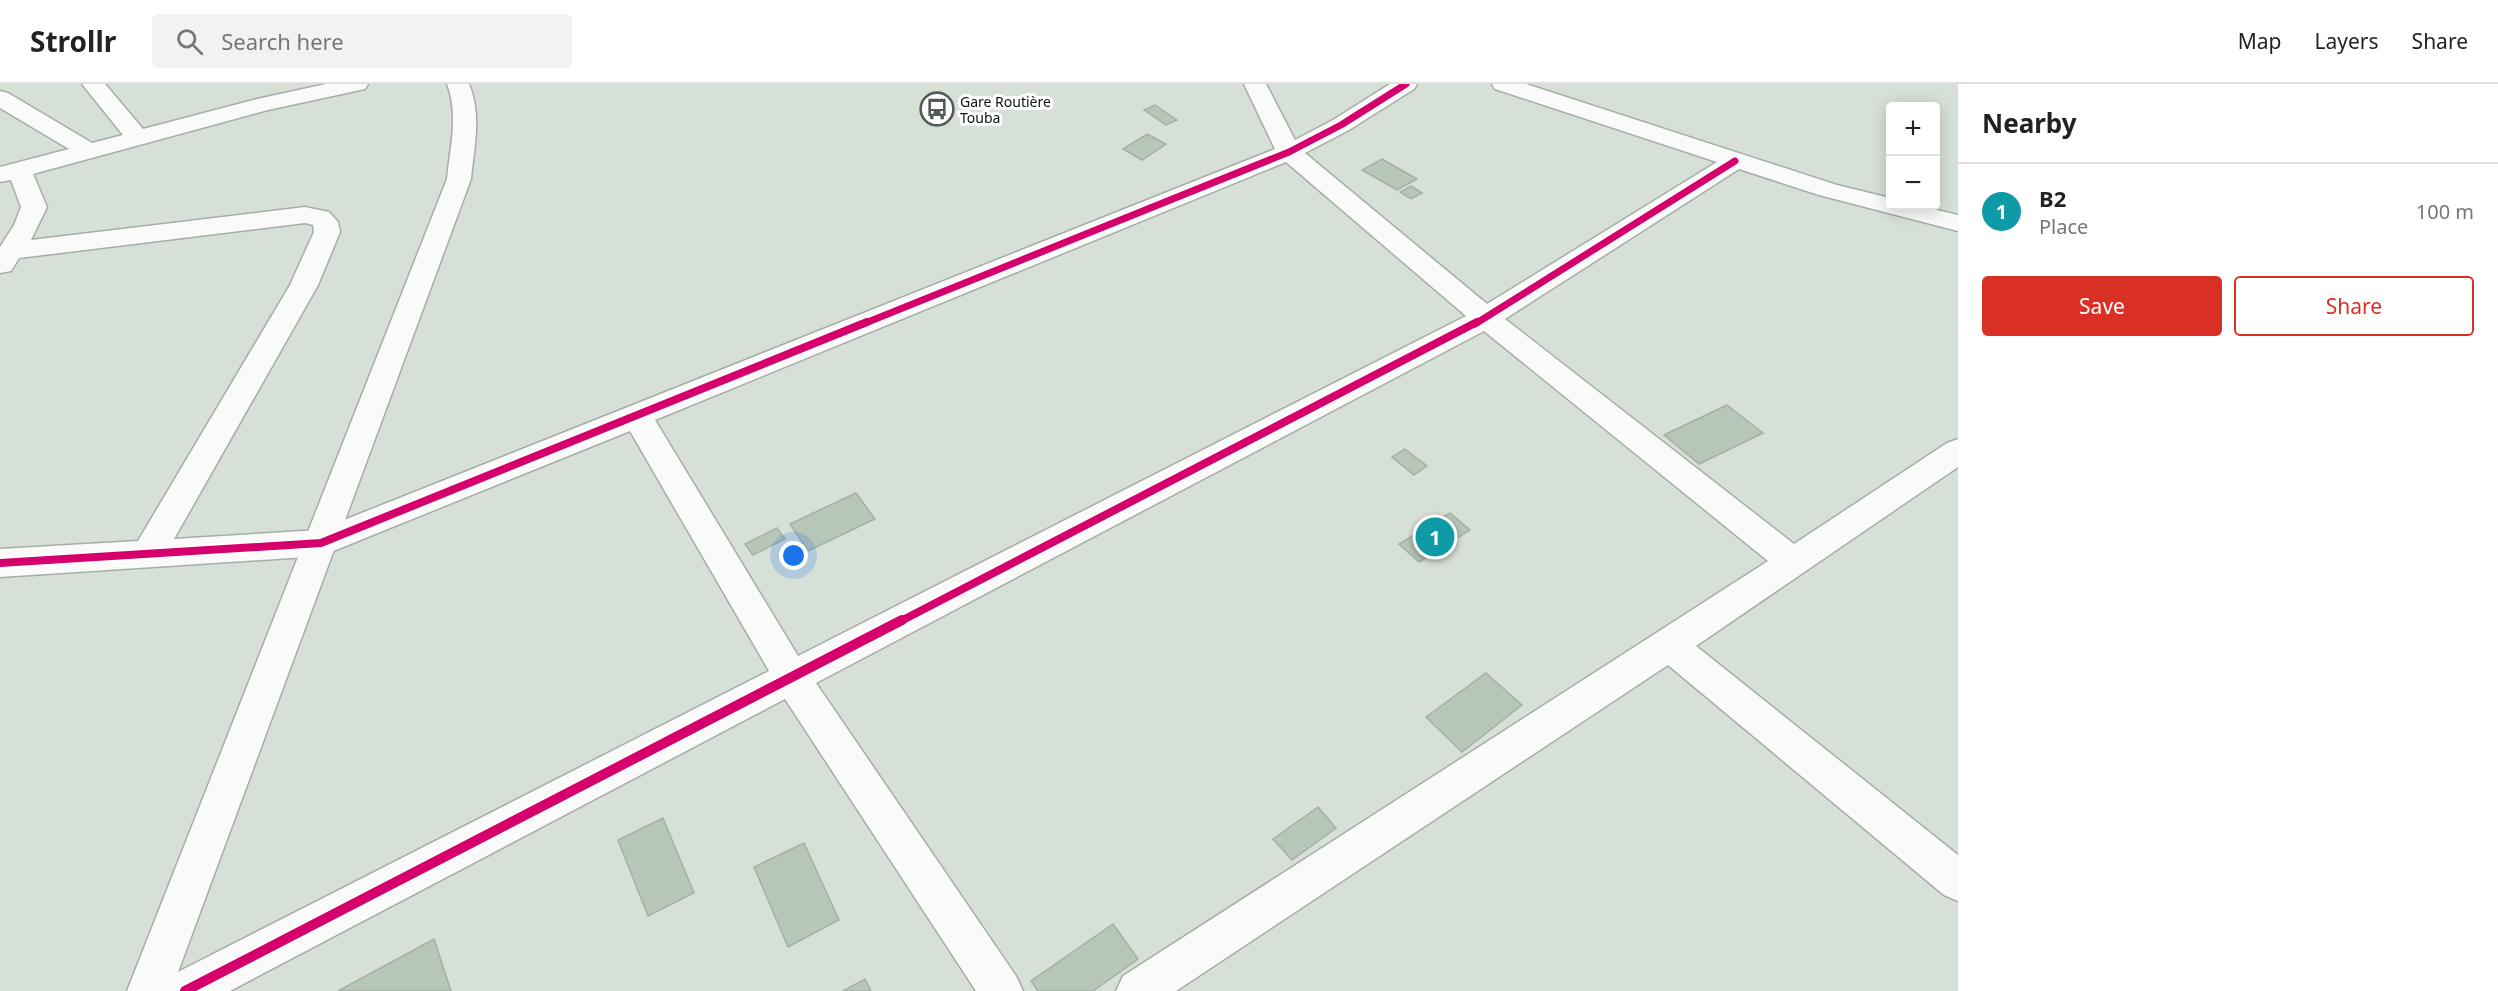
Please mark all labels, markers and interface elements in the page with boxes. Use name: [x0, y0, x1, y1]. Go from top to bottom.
search box: [152, 14, 572, 68]
text: Strollr: [30, 22, 116, 60]
icon: search: [173, 25, 206, 58]
text: Search here: [221, 26, 344, 56]
text: Map: [2238, 27, 2282, 55]
text: Layers: [2315, 27, 2379, 55]
text: Share: [2412, 27, 2468, 55]
bus stop icon: Gare Routière Touba: [919, 91, 955, 127]
place label: Gare Routière Touba: [960, 92, 1051, 127]
map controls: [1886, 102, 1940, 210]
button: +: [1886, 102, 1940, 156]
text: Nearby: [1982, 105, 2077, 141]
button: −: [1886, 156, 1940, 210]
text: B2: [2039, 183, 2066, 213]
text: 1: [1996, 198, 2007, 225]
text: 100 m: [2416, 198, 2474, 225]
text: Place: [2039, 213, 2088, 240]
button: Save: [1982, 276, 2222, 336]
button: Share: [2234, 276, 2474, 336]
pin: 1: [1416, 514, 1454, 560]
your location: [779, 541, 808, 570]

